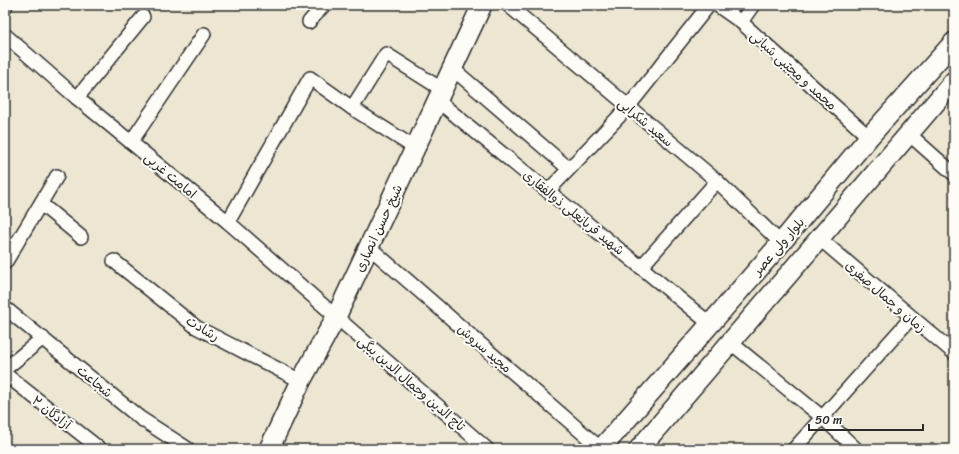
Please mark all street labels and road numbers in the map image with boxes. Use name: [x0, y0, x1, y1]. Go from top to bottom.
street label: محمد و مجتبی شبانی: [745, 25, 843, 116]
street label: سعید شکرایی: [613, 92, 679, 153]
street label: امامت غربی: [139, 146, 202, 205]
street label: شهید قربانعلی ذوالفقاری: [518, 164, 630, 261]
street label: شیخ حسن انصاری: [348, 180, 409, 276]
street label: بلوار ولی عصر: [746, 212, 810, 282]
street label: زمان و جمال صفری: [840, 254, 932, 338]
street label: رشادت: [181, 309, 224, 348]
street label: مجید سروش: [452, 318, 517, 379]
street label: تاج الدین وجمال الدین بیگی: [352, 330, 471, 437]
street label: شجاعت: [71, 359, 118, 404]
street label: آزادگان ۲: [27, 389, 77, 436]

